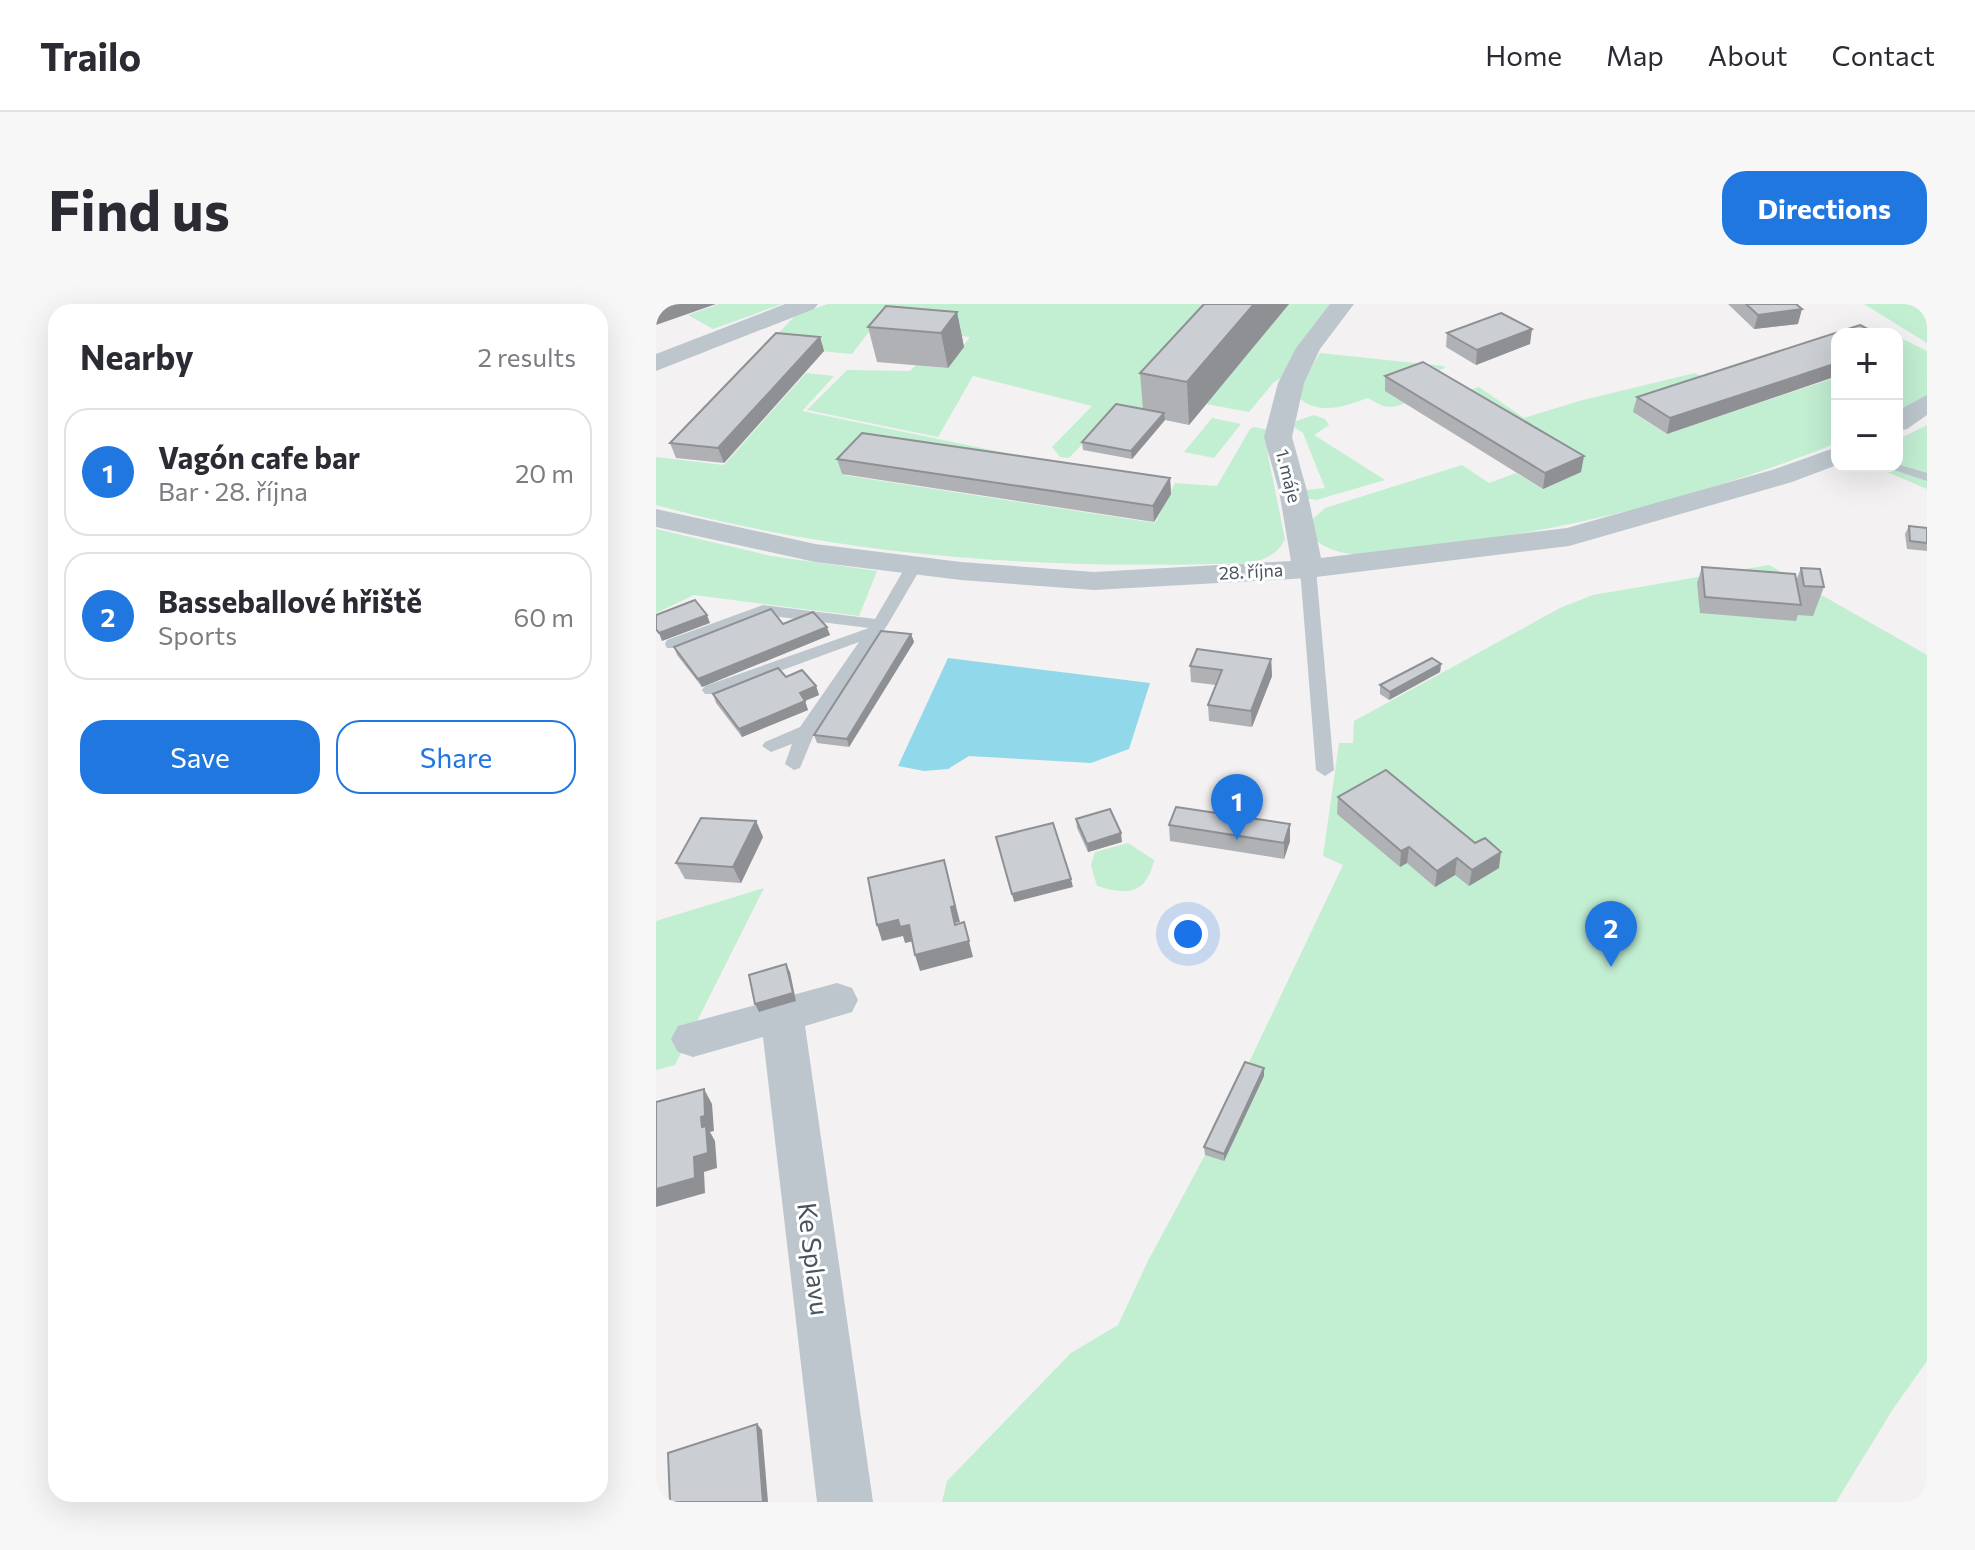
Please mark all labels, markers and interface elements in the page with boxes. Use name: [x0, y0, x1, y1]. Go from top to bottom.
text: Trailo: [40, 32, 141, 79]
text: Home: [1485, 38, 1562, 72]
text: Map: [1606, 38, 1664, 72]
text: About: [1708, 38, 1788, 72]
text: Contact: [1832, 38, 1935, 72]
button: Directions: [1722, 171, 1927, 245]
text: Find us: [48, 174, 230, 243]
map controls: [1831, 328, 1903, 472]
button: +: [1831, 328, 1903, 400]
text: Nearby: [80, 335, 194, 377]
text: 2 results: [478, 341, 576, 372]
button: −: [1831, 400, 1903, 472]
text: Vagón cafe bar: [158, 438, 360, 475]
street label: 1. máje: [1272, 447, 1306, 505]
text: 1: [102, 457, 114, 488]
text: 20 m: [515, 457, 574, 488]
text: Bar · 28. října: [158, 475, 308, 506]
street label: 28. října: [1218, 558, 1284, 584]
text: Basseballové hřiště: [158, 582, 422, 619]
text: 2: [101, 601, 115, 632]
text: 60 m: [514, 601, 574, 632]
text: Sports: [158, 619, 237, 650]
button: Save: [80, 720, 320, 794]
button: Share: [336, 720, 576, 794]
pin: 1: [1211, 774, 1263, 840]
pin: 2: [1585, 901, 1637, 967]
your location: [1168, 914, 1208, 954]
street label: Ke Splavu: [792, 1201, 837, 1317]

